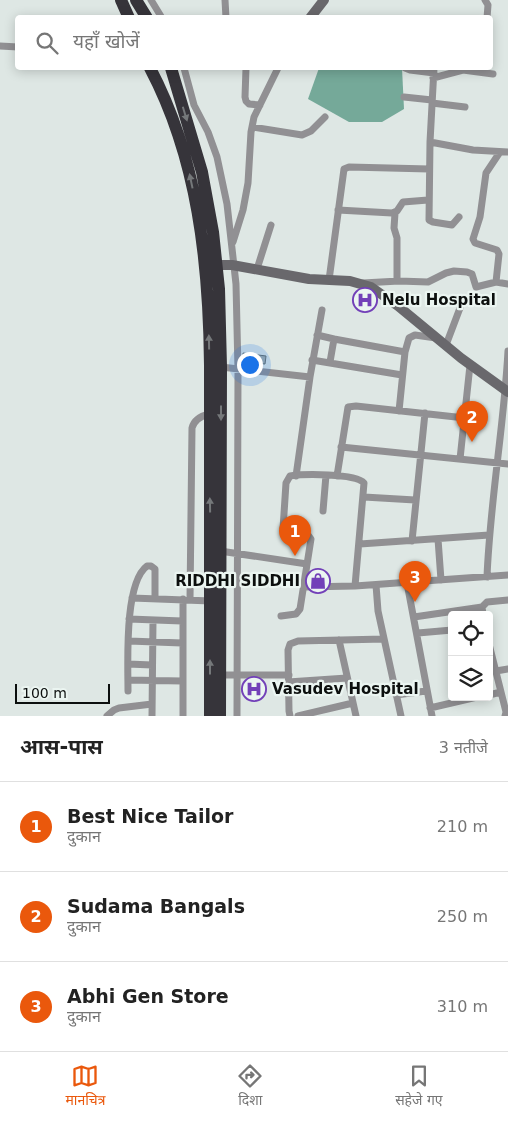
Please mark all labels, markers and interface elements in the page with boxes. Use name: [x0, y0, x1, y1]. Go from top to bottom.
search box: [15, 15, 493, 70]
icon: search: [33, 29, 61, 57]
text: यहाँ खोजें: [73, 30, 140, 52]
one-way arrow: [182, 107, 190, 122]
one-way arrow: [187, 174, 195, 189]
hospital icon: Nelu Hospital: [352, 287, 378, 313]
place label: Nelu Hospital: [382, 291, 496, 309]
one-way arrow: [205, 334, 213, 350]
your location: [237, 352, 263, 378]
pin: 2: [456, 401, 488, 442]
one-way arrow: [217, 405, 225, 421]
one-way arrow: [206, 497, 214, 513]
pin: 1: [279, 515, 311, 556]
pin: 3: [399, 561, 431, 602]
shop icon: RIDDHI SIDDHI: [305, 568, 331, 594]
place label: RIDDHI SIDDHI: [175, 572, 300, 590]
map controls: [448, 611, 493, 701]
button: locate: [448, 611, 493, 656]
button: layers: [448, 656, 493, 701]
one-way arrow: [206, 659, 214, 675]
hospital icon: Vasudev Hospital: [241, 676, 267, 702]
place label: Vasudev Hospital: [272, 680, 419, 698]
scale bar: [15, 681, 110, 704]
text: 100 m: [22, 685, 67, 701]
text: आस-पास: [20, 735, 103, 759]
text: 3 नतीजे: [439, 738, 488, 757]
text: Best Nice Tailor: [67, 805, 233, 827]
text: 1: [30, 817, 42, 836]
text: 210 m: [437, 817, 488, 836]
text: दुकान: [67, 827, 101, 846]
text: Sudama Bangals: [67, 895, 245, 917]
text: 2: [30, 907, 42, 926]
text: 250 m: [437, 907, 488, 926]
text: दुकान: [67, 917, 101, 936]
text: Abhi Gen Store: [67, 985, 229, 1007]
text: 3: [30, 997, 42, 1016]
text: 310 m: [437, 997, 488, 1016]
text: दुकान: [67, 1007, 101, 1026]
tab: मानचित्र: [65, 1062, 105, 1111]
tab: दिशा: [236, 1062, 264, 1111]
tab: सहेजे गए: [395, 1062, 443, 1111]

